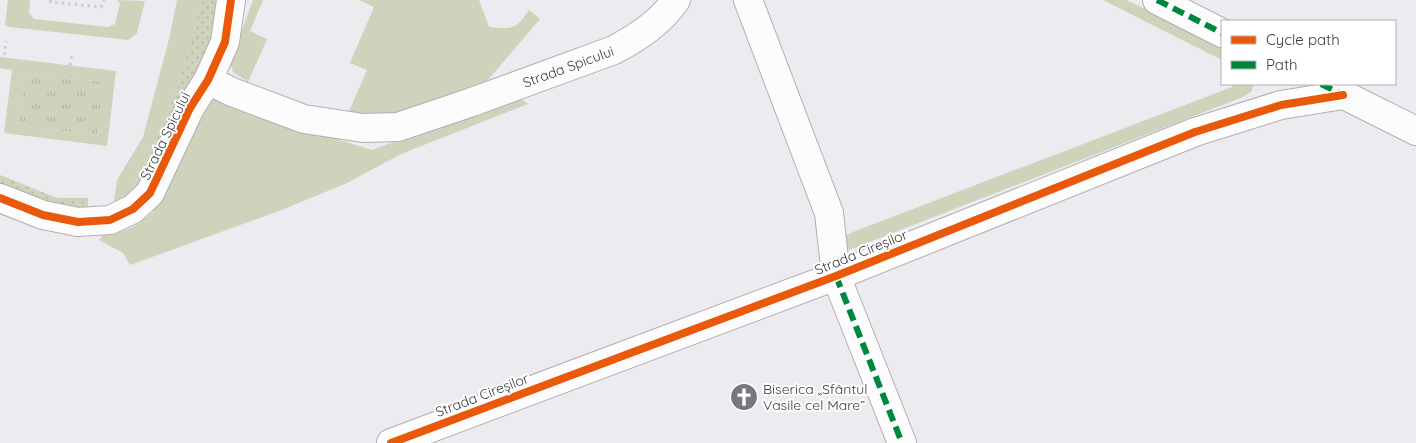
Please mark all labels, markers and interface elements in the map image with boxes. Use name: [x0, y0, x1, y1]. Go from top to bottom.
legend: [1221, 20, 1396, 85]
text: Cycle path: [1266, 30, 1340, 49]
street label: Strada Spicului: [520, 42, 616, 92]
text: Path: [1266, 55, 1298, 74]
street label: Strada Spicului: [136, 89, 194, 183]
street label: Strada Cireșilor: [812, 225, 911, 279]
street label: Strada Cireșilor: [433, 369, 532, 421]
place label: Biserica „Sfântul Vasile cel Mare”: [763, 380, 867, 414]
church icon: Biserica „Sfântul Vasile cel Mare”: [729, 382, 759, 412]

